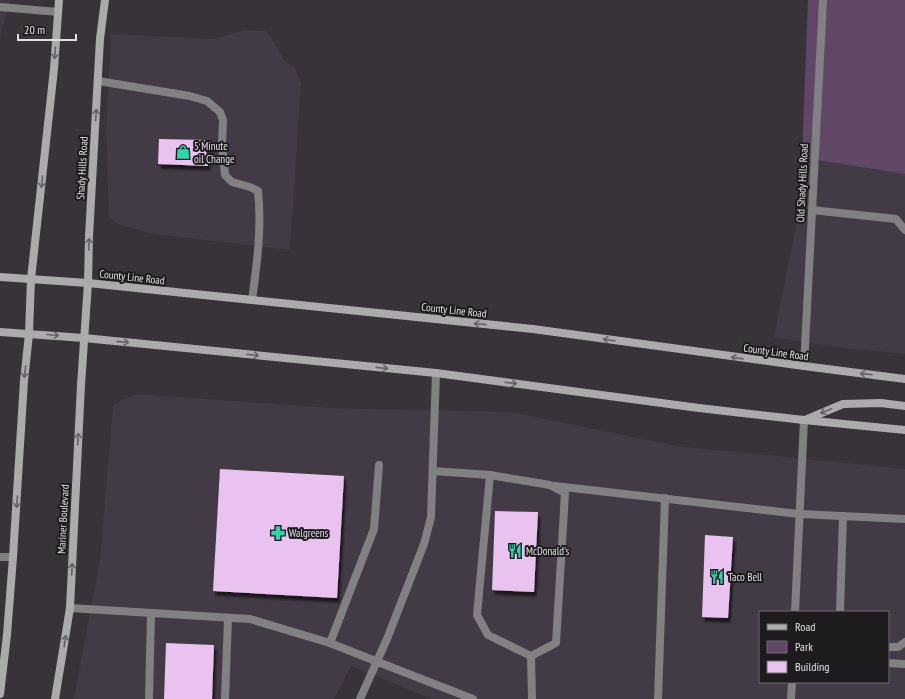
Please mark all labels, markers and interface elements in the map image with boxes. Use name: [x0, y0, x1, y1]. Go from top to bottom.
scale bar: [18, 16, 76, 42]
text: 20 m: [24, 22, 45, 37]
one-way arrow: [52, 46, 59, 59]
one-way arrow: [93, 109, 100, 122]
street label: Shady Hills Road: [73, 136, 91, 200]
place label: 5 Minute oil Change: [194, 139, 235, 166]
street label: Old Shady Hills Road: [793, 143, 811, 223]
shop icon: 5 Minute oil Change: [175, 144, 191, 160]
one-way arrow: [38, 175, 45, 188]
one-way arrow: [85, 238, 92, 251]
street label: County Line Road: [99, 267, 166, 287]
street label: County Line Road: [421, 300, 488, 320]
one-way arrow: [474, 320, 487, 328]
one-way arrow: [46, 332, 59, 339]
one-way arrow: [602, 336, 615, 344]
one-way arrow: [116, 338, 129, 346]
street label: County Line Road: [743, 341, 810, 364]
one-way arrow: [246, 351, 259, 358]
one-way arrow: [731, 354, 744, 361]
one-way arrow: [375, 364, 388, 371]
one-way arrow: [21, 365, 29, 378]
one-way arrow: [860, 370, 873, 378]
one-way arrow: [504, 379, 517, 386]
one-way arrow: [820, 408, 832, 415]
one-way arrow: [74, 433, 82, 446]
street label: Mariner Boulevard: [54, 484, 72, 554]
one-way arrow: [13, 495, 20, 508]
pharmacy icon: Walgreens: [270, 525, 286, 541]
place label: Walgreens: [289, 526, 329, 540]
restaurant icon: McDonald's: [507, 543, 523, 559]
place label: McDonald's: [526, 544, 569, 558]
one-way arrow: [68, 563, 76, 576]
restaurant icon: Taco Bell: [709, 569, 725, 585]
place label: Taco Bell: [728, 570, 762, 584]
legend: [759, 611, 889, 683]
text: Road: [795, 619, 815, 634]
one-way arrow: [61, 635, 69, 648]
text: Park: [795, 639, 813, 654]
text: Building: [795, 659, 830, 674]

